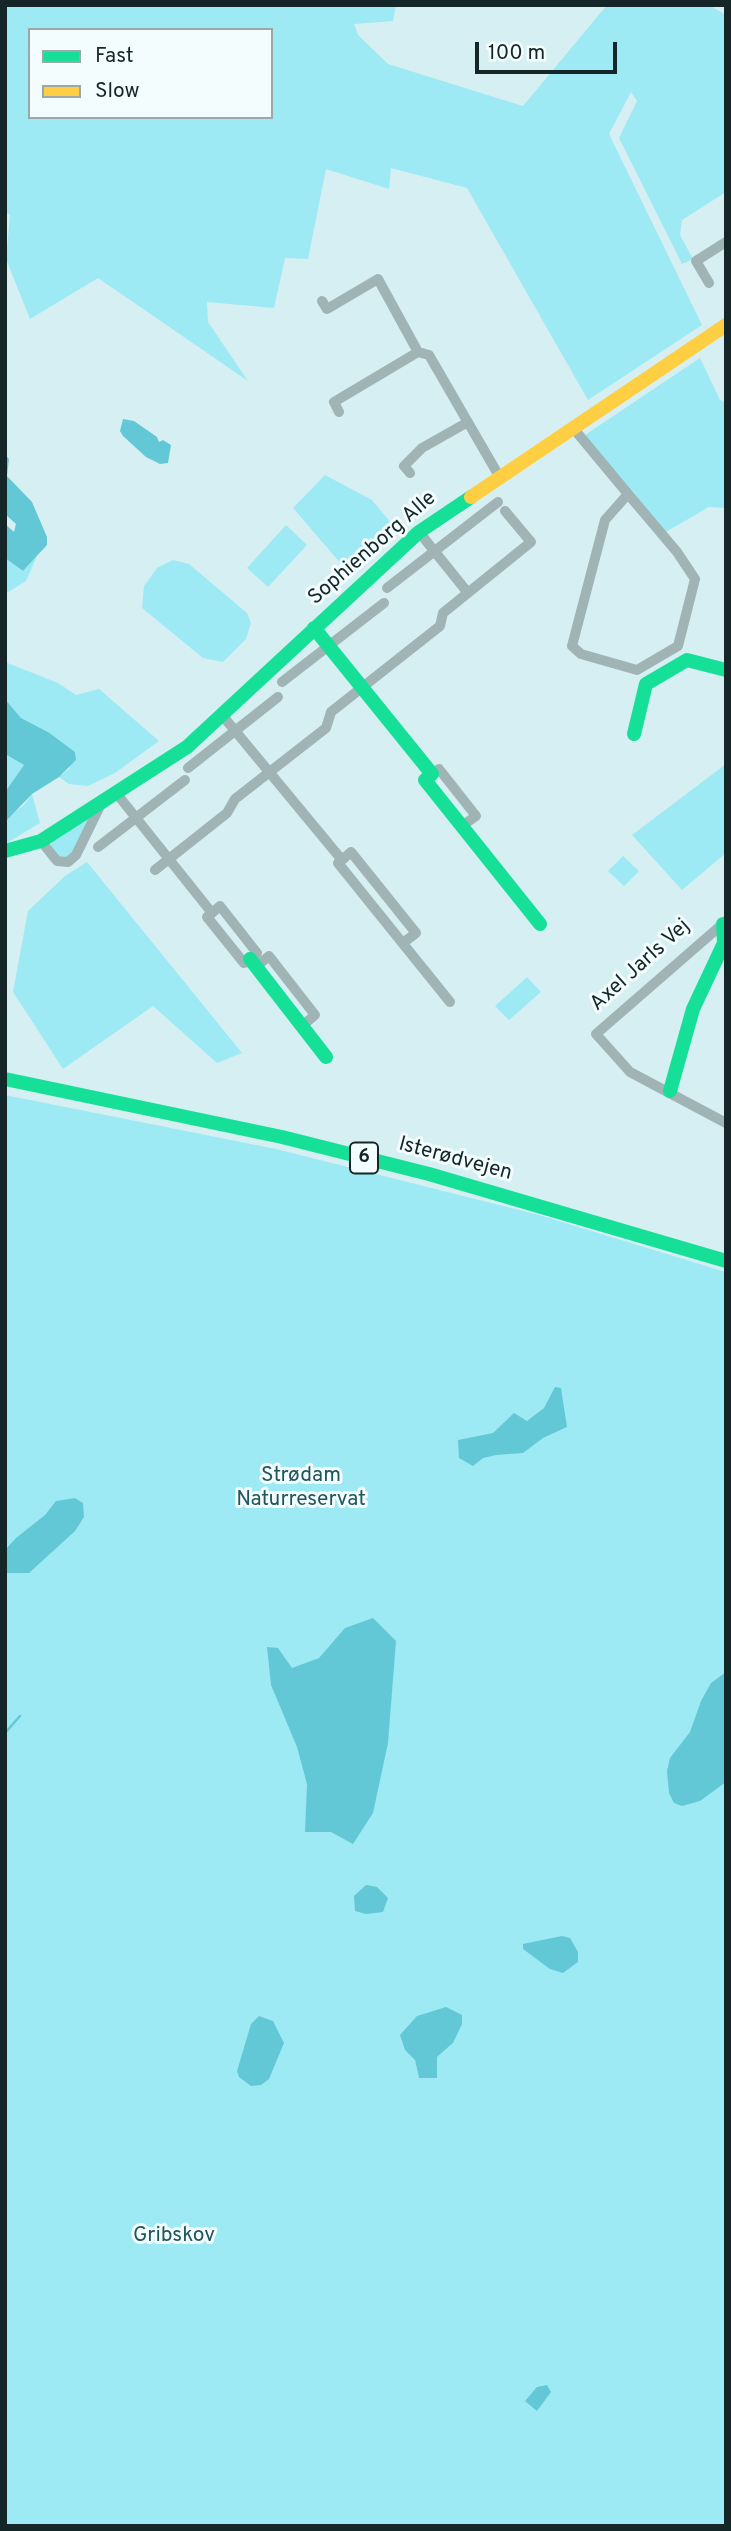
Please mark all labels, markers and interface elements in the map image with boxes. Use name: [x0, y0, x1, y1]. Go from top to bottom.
legend: [28, 28, 273, 119]
scale bar: [479, 28, 621, 72]
text: 100 m: [488, 40, 545, 67]
text: Fast: [95, 43, 134, 70]
text: Slow: [95, 78, 140, 105]
street label: Sophienborg Alle: [304, 487, 442, 611]
street label: Axel Jarls Vej: [586, 915, 696, 1017]
street label: Isterødvejen: [395, 1133, 515, 1187]
road number: 6: [350, 1142, 378, 1174]
park label: Strødam Naturreservat: [236, 1464, 366, 1514]
park label: Gribskov: [133, 2224, 215, 2250]

